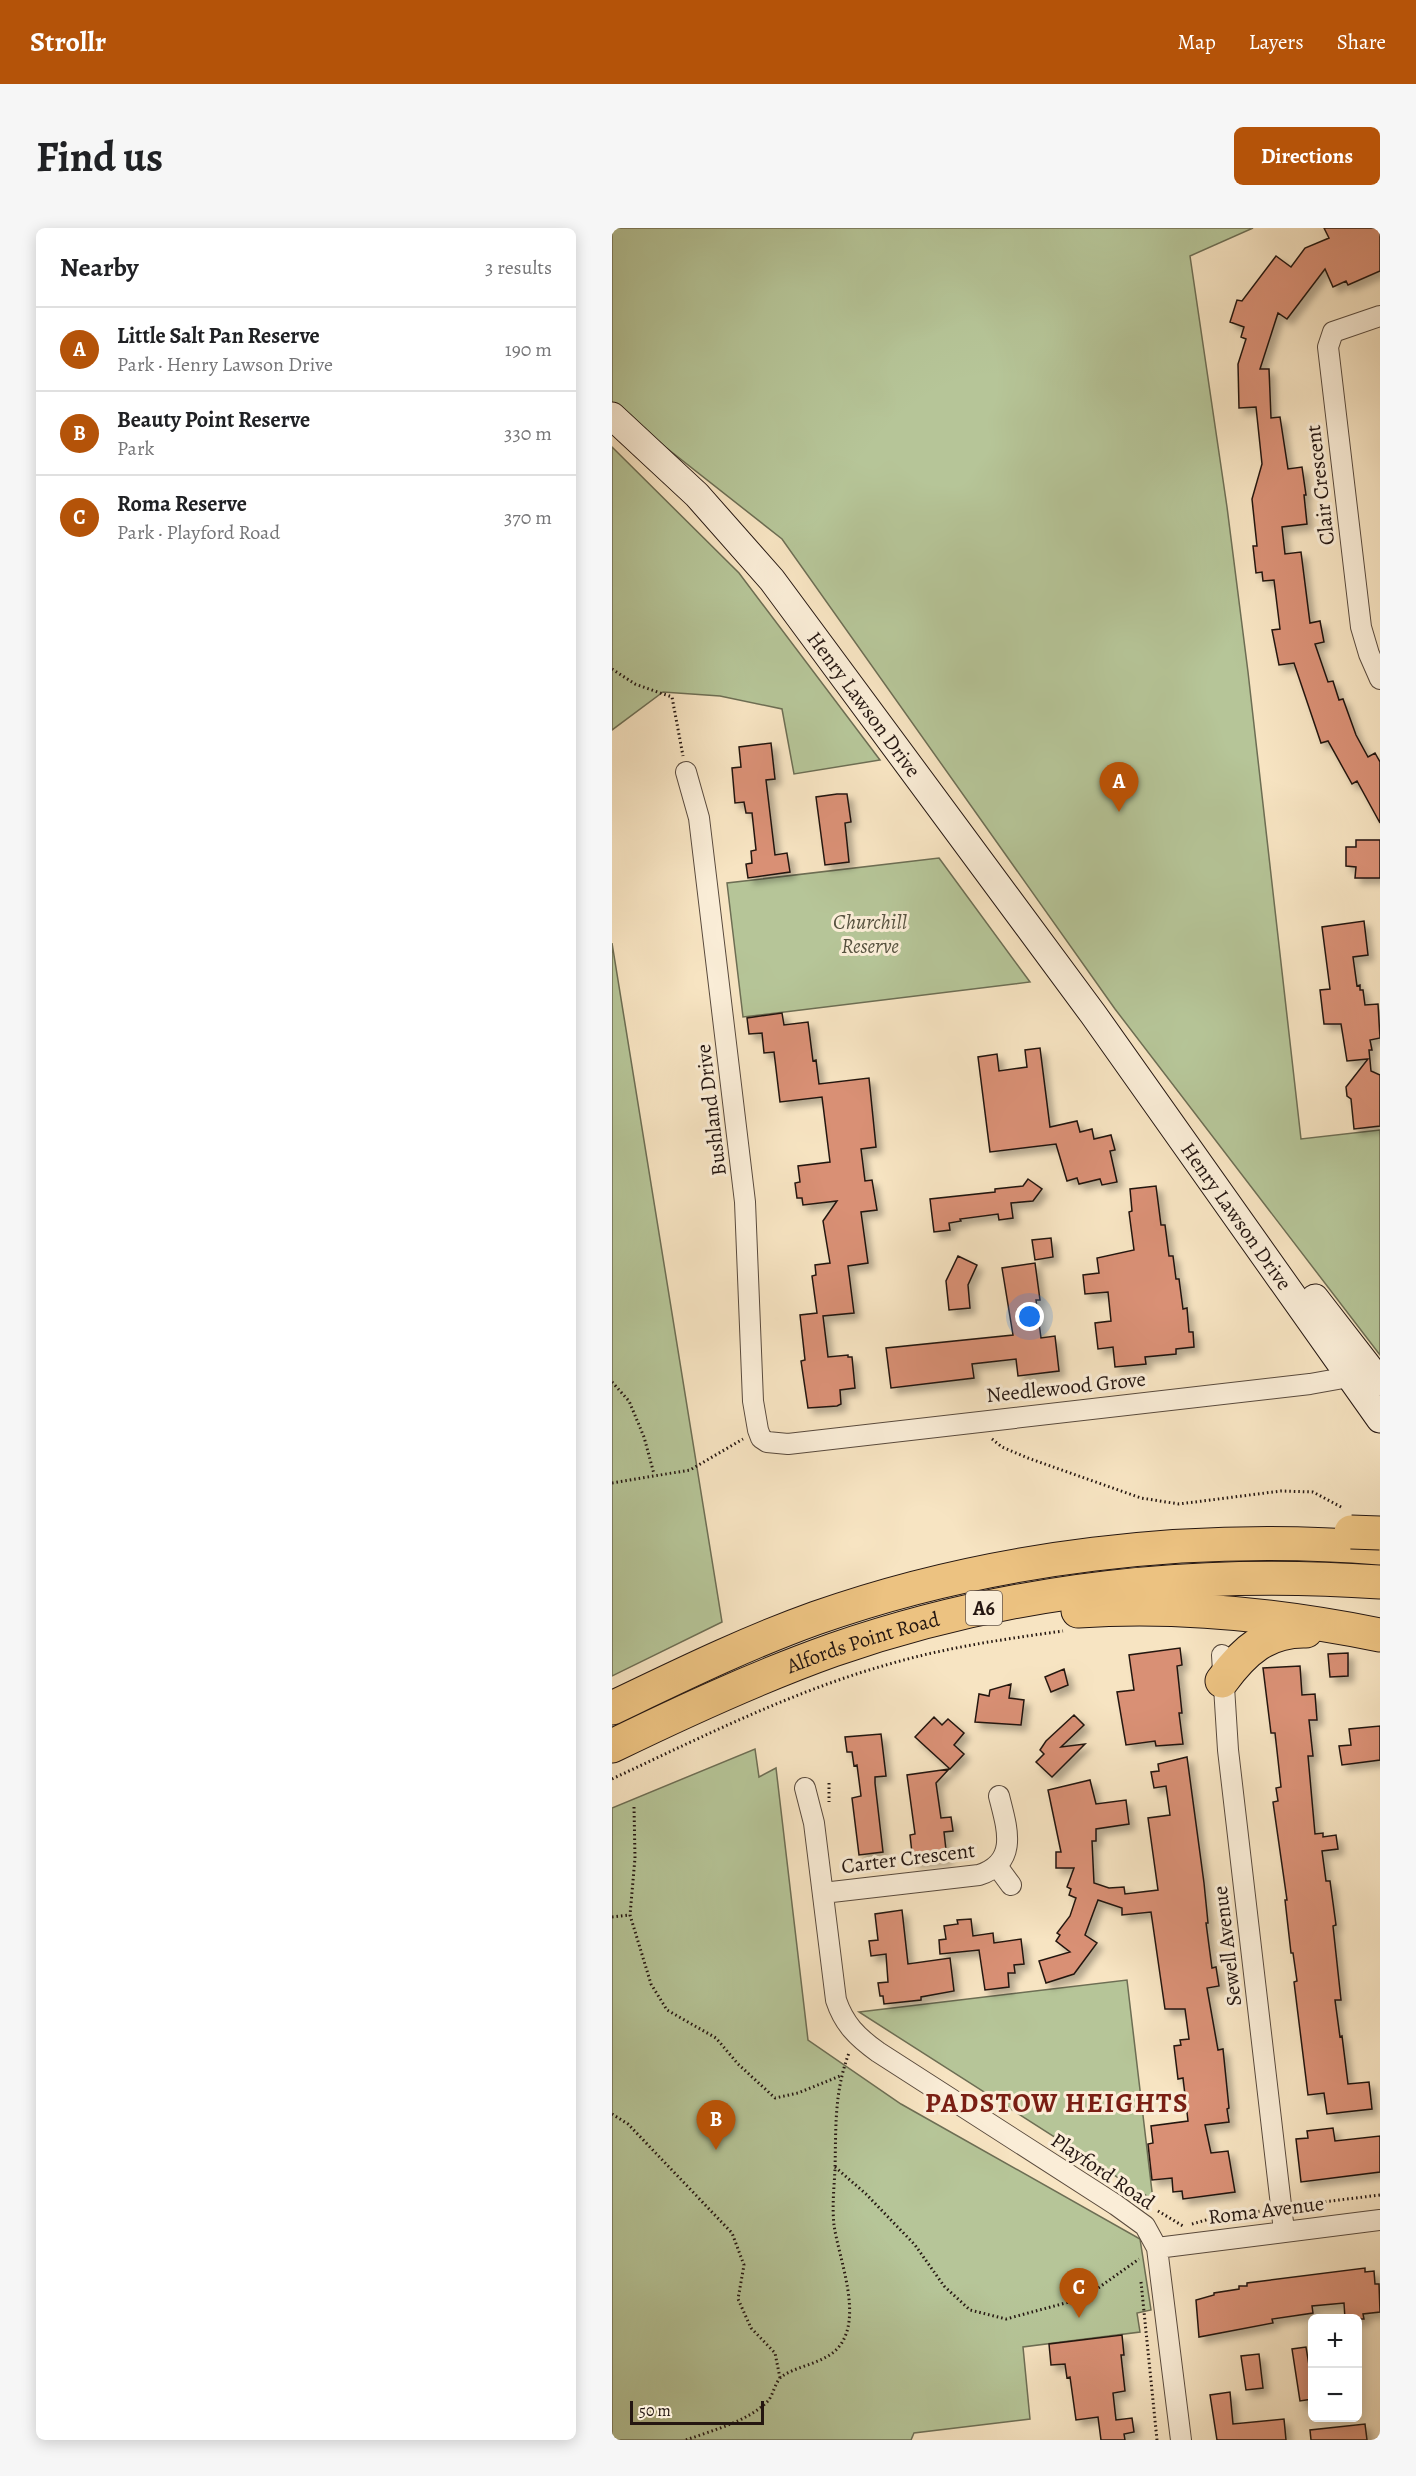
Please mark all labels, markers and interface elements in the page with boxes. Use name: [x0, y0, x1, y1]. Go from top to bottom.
text: Strollr: [30, 23, 106, 61]
text: Map: [1177, 28, 1216, 56]
text: Layers: [1249, 28, 1304, 56]
text: Share: [1337, 28, 1386, 56]
button: Directions: [1234, 127, 1380, 185]
text: Find us: [36, 128, 163, 185]
text: Nearby: [60, 250, 139, 285]
text: 3 results: [485, 254, 552, 281]
text: Little Salt Pan Reserve: [117, 321, 320, 351]
text: A: [73, 336, 86, 363]
text: 190 m: [505, 336, 552, 363]
text: Park · Henry Lawson Drive: [117, 351, 333, 378]
text: Beauty Point Reserve: [117, 405, 310, 435]
text: B: [73, 420, 86, 447]
text: 330 m: [504, 420, 552, 447]
street label: Clair Crescent: [1299, 423, 1341, 547]
text: Park: [117, 435, 155, 462]
text: Roma Reserve: [117, 489, 247, 519]
text: C: [73, 504, 86, 531]
text: 370 m: [504, 504, 552, 531]
text: Park · Playford Road: [117, 519, 280, 546]
street label: Henry Lawson Drive: [801, 626, 927, 783]
pin: A: [1100, 762, 1138, 812]
park label: Churchill Reserve: [833, 908, 908, 960]
street label: Bushland Drive: [689, 1043, 733, 1177]
street label: Henry Lawson Drive: [1174, 1137, 1298, 1296]
your location: [1015, 1302, 1044, 1331]
street label: Needlewood Grove: [985, 1365, 1147, 1409]
road number: A6: [966, 1591, 1002, 1625]
street label: Alfords Point Road: [781, 1605, 943, 1681]
street label: Carter Crescent: [840, 1836, 976, 1880]
street label: Sewell Avenue: [1206, 1884, 1248, 2008]
district label: PADSTOW HEIGHTS: [925, 2085, 1189, 2121]
pin: B: [696, 2100, 736, 2150]
street label: Playford Road: [1046, 2126, 1161, 2216]
street label: Roma Avenue: [1206, 2189, 1326, 2231]
pin: C: [1060, 2268, 1098, 2318]
map controls: [1308, 2314, 1362, 2422]
button: +: [1308, 2314, 1362, 2368]
button: −: [1308, 2368, 1362, 2422]
scale bar: [630, 2398, 764, 2426]
text: 50 m: [639, 2400, 671, 2422]

